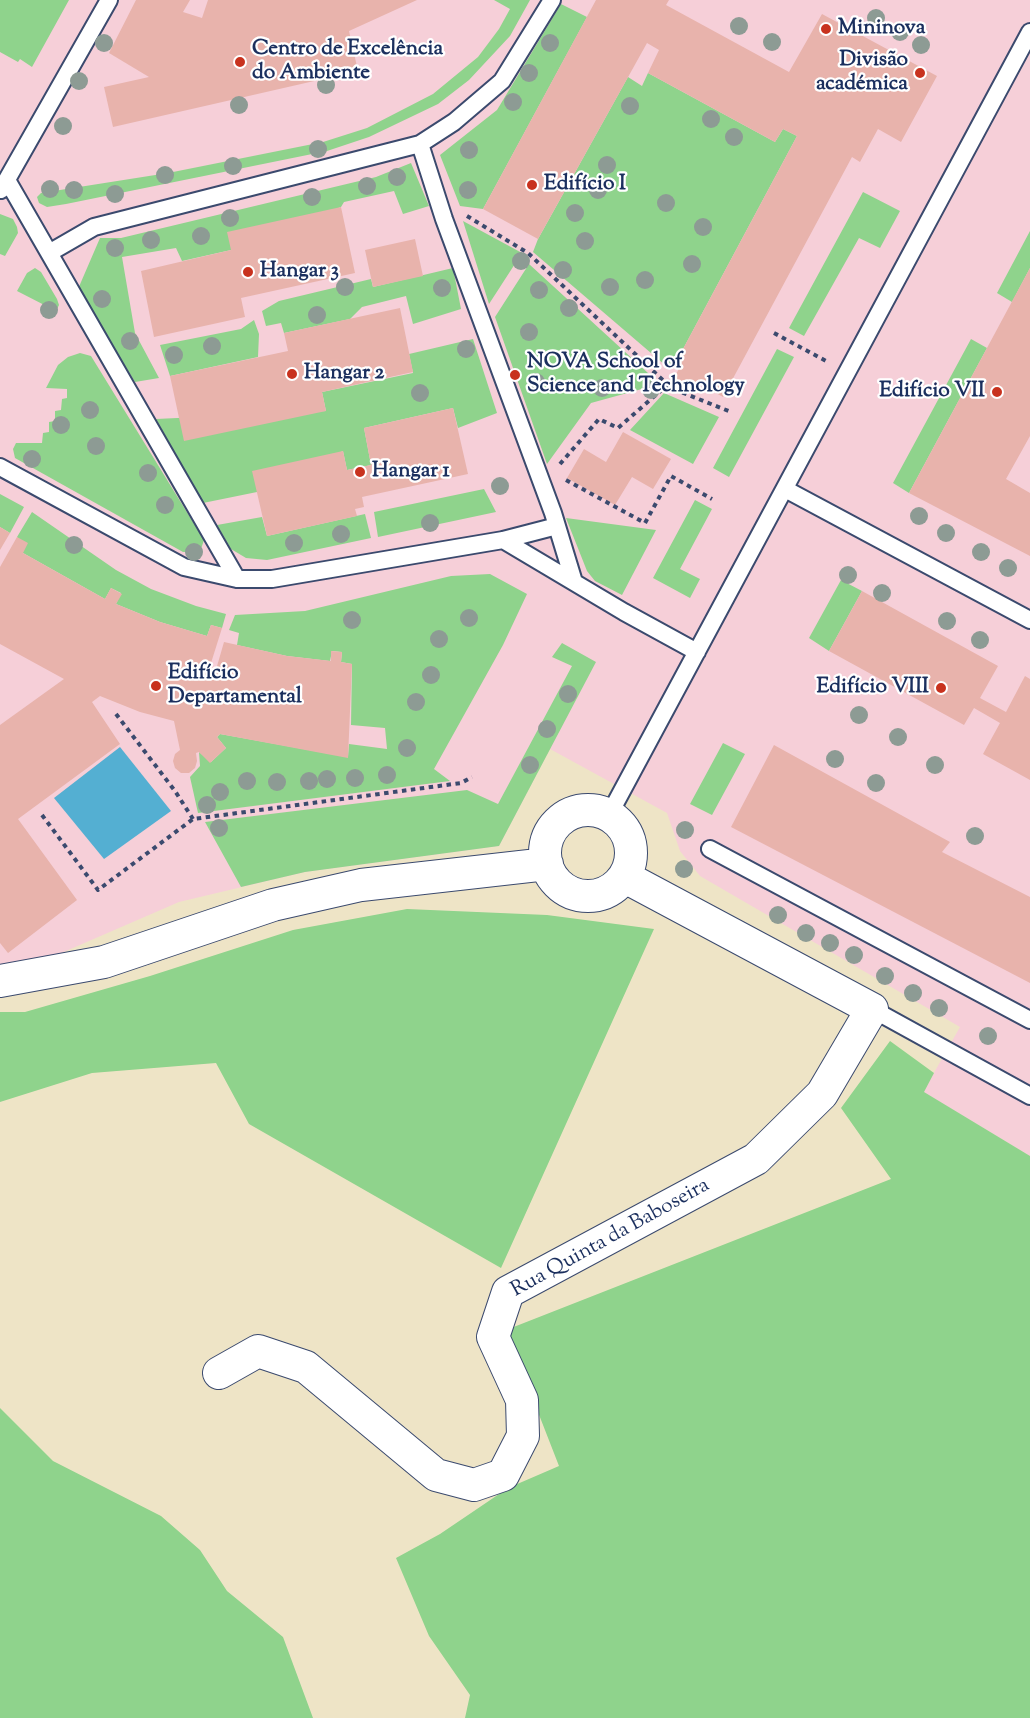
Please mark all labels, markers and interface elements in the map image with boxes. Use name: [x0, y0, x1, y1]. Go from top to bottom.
place label: Mininova: [838, 16, 925, 42]
marker: Mininova: [819, 22, 833, 36]
place label: Centro de Excelência do Ambiente: [252, 37, 443, 87]
place label: Divisão académica: [816, 48, 908, 98]
marker: Centro de Excelência do Ambiente: [233, 55, 247, 69]
marker: Divisão académica: [913, 66, 927, 80]
place label: Edifício I: [544, 172, 626, 198]
marker: Edifício I: [525, 178, 539, 192]
place label: Hangar 3: [260, 259, 339, 285]
marker: Hangar 3: [241, 265, 255, 279]
place label: NOVA School of Science and Technology: [527, 350, 745, 400]
place label: Hangar 2: [304, 361, 384, 387]
marker: Hangar 2: [285, 367, 299, 381]
marker: NOVA School of Science and Technology: [508, 368, 522, 382]
place label: Edifício VII: [879, 379, 985, 405]
marker: Edifício VII: [990, 385, 1004, 399]
place label: Hangar 1: [372, 459, 450, 485]
marker: Hangar 1: [353, 465, 367, 479]
place label: Edifício Departamental: [168, 661, 302, 711]
place label: Edifício VIII: [816, 675, 929, 701]
marker: Edifício Departamental: [149, 679, 163, 693]
marker: Edifício VIII: [934, 681, 948, 695]
street label: Rua Quinta da Baboseira: [507, 1174, 715, 1304]

